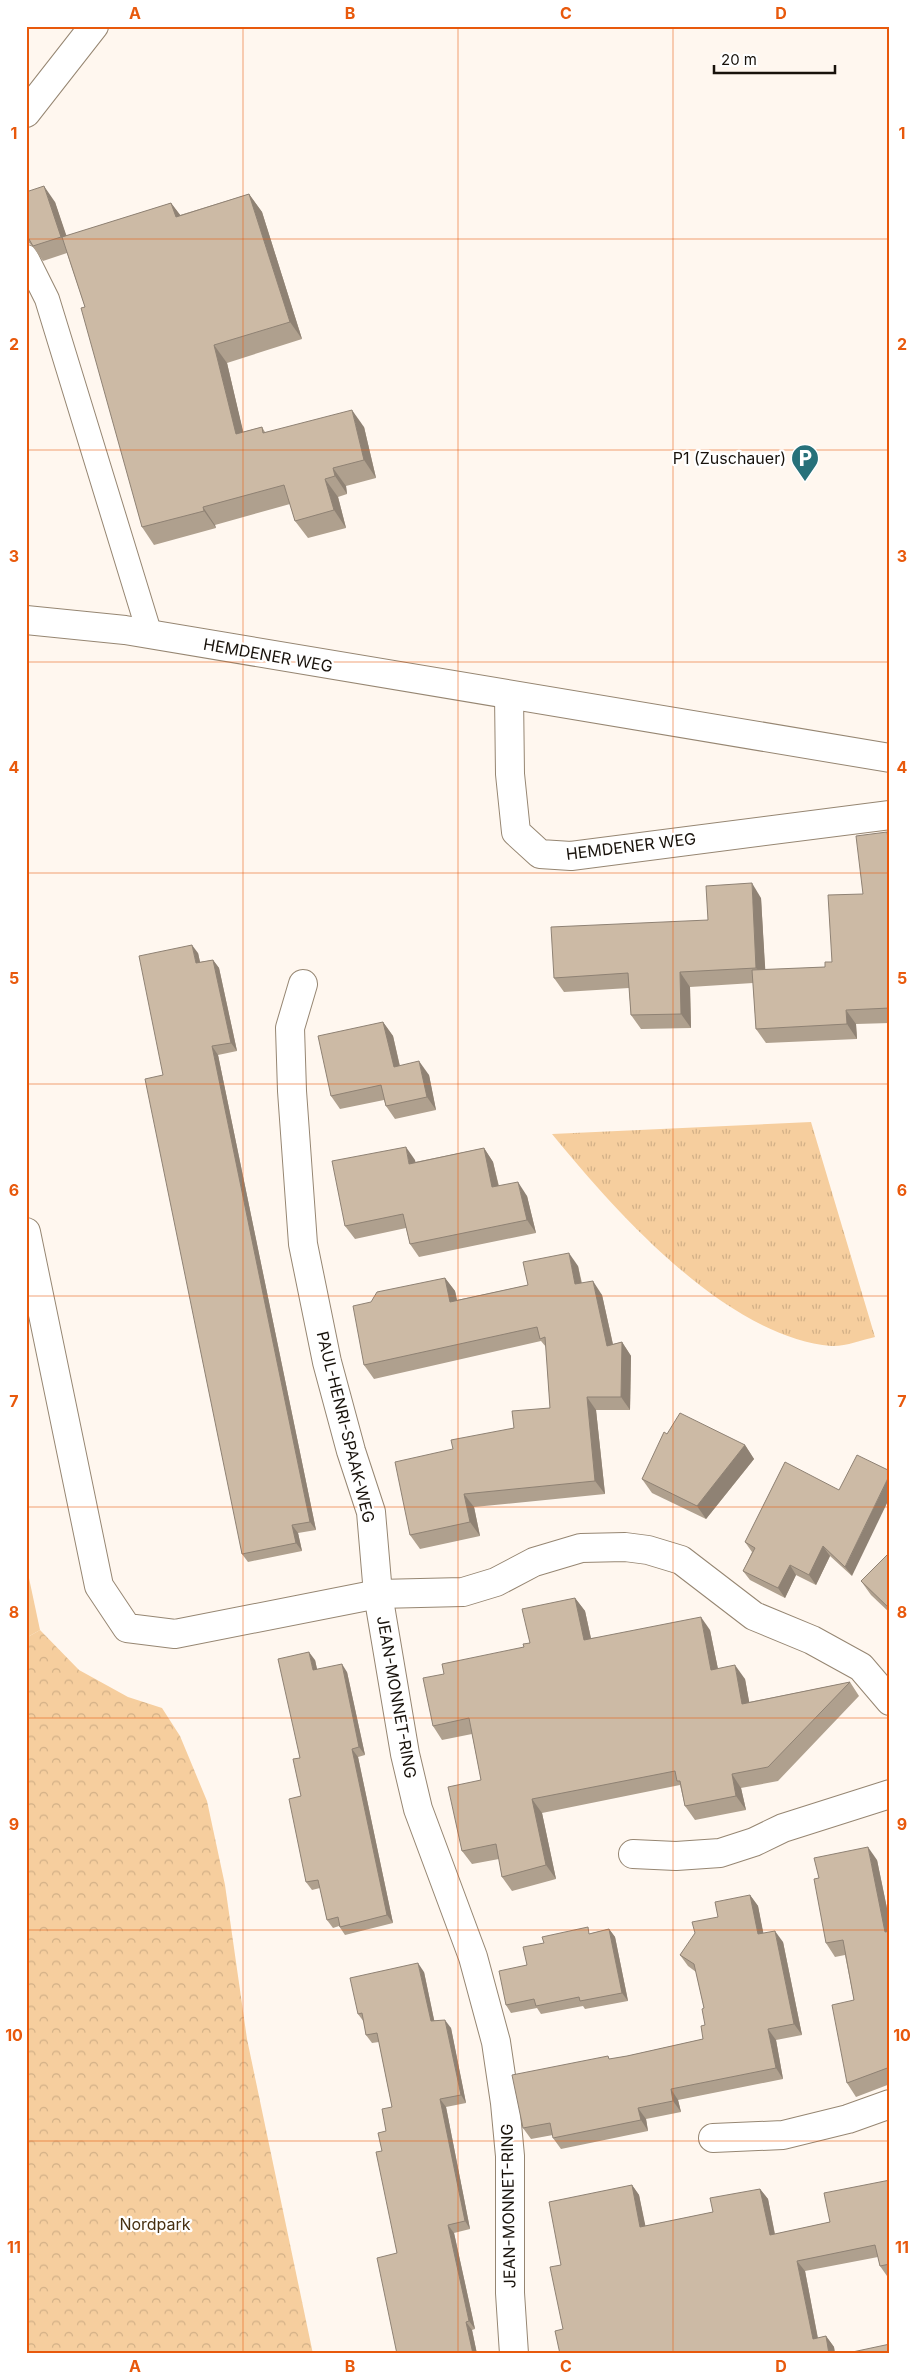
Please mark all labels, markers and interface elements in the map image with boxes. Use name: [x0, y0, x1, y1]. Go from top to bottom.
text: A: [129, 3, 141, 23]
text: B: [345, 3, 355, 23]
text: C: [560, 3, 572, 23]
text: D: [775, 3, 787, 23]
scale bar: [714, 42, 835, 74]
text: 20 m: [721, 50, 757, 69]
text: 1: [11, 123, 17, 143]
text: 1: [899, 123, 905, 143]
text: 2: [9, 334, 19, 354]
text: 2: [897, 334, 907, 354]
parking icon: P1 (Zuschauer): [790, 443, 820, 482]
place label: P1 (Zuschauer): [673, 448, 786, 468]
text: 3: [9, 546, 19, 566]
text: 3: [897, 546, 907, 566]
street label: HEMDENER WEG: [202, 634, 334, 676]
text: 4: [9, 757, 20, 777]
text: 4: [897, 757, 908, 777]
street label: HEMDENER WEG: [565, 828, 697, 864]
text: 5: [9, 968, 19, 988]
text: 5: [897, 968, 907, 988]
text: 6: [9, 1180, 19, 1200]
text: 6: [897, 1180, 907, 1200]
street label: PAUL-HENRI-SPAAK-WEG: [312, 1329, 380, 1525]
text: 7: [9, 1391, 19, 1411]
text: 7: [897, 1391, 907, 1411]
text: 8: [9, 1602, 19, 1622]
text: 8: [897, 1602, 907, 1622]
street label: JEAN-MONNET-RING: [373, 1614, 421, 1780]
text: 9: [9, 1814, 19, 1834]
text: 9: [897, 1814, 907, 1834]
text: 10: [5, 2025, 23, 2045]
text: 10: [893, 2025, 911, 2045]
street label: JEAN-MONNET-RING: [497, 2123, 519, 2289]
park label: Nordpark: [119, 2214, 191, 2234]
text: 11: [7, 2237, 21, 2257]
text: 11: [895, 2237, 909, 2257]
text: A: [129, 2356, 141, 2376]
text: B: [345, 2356, 355, 2376]
text: C: [560, 2356, 572, 2376]
text: D: [775, 2356, 787, 2376]

